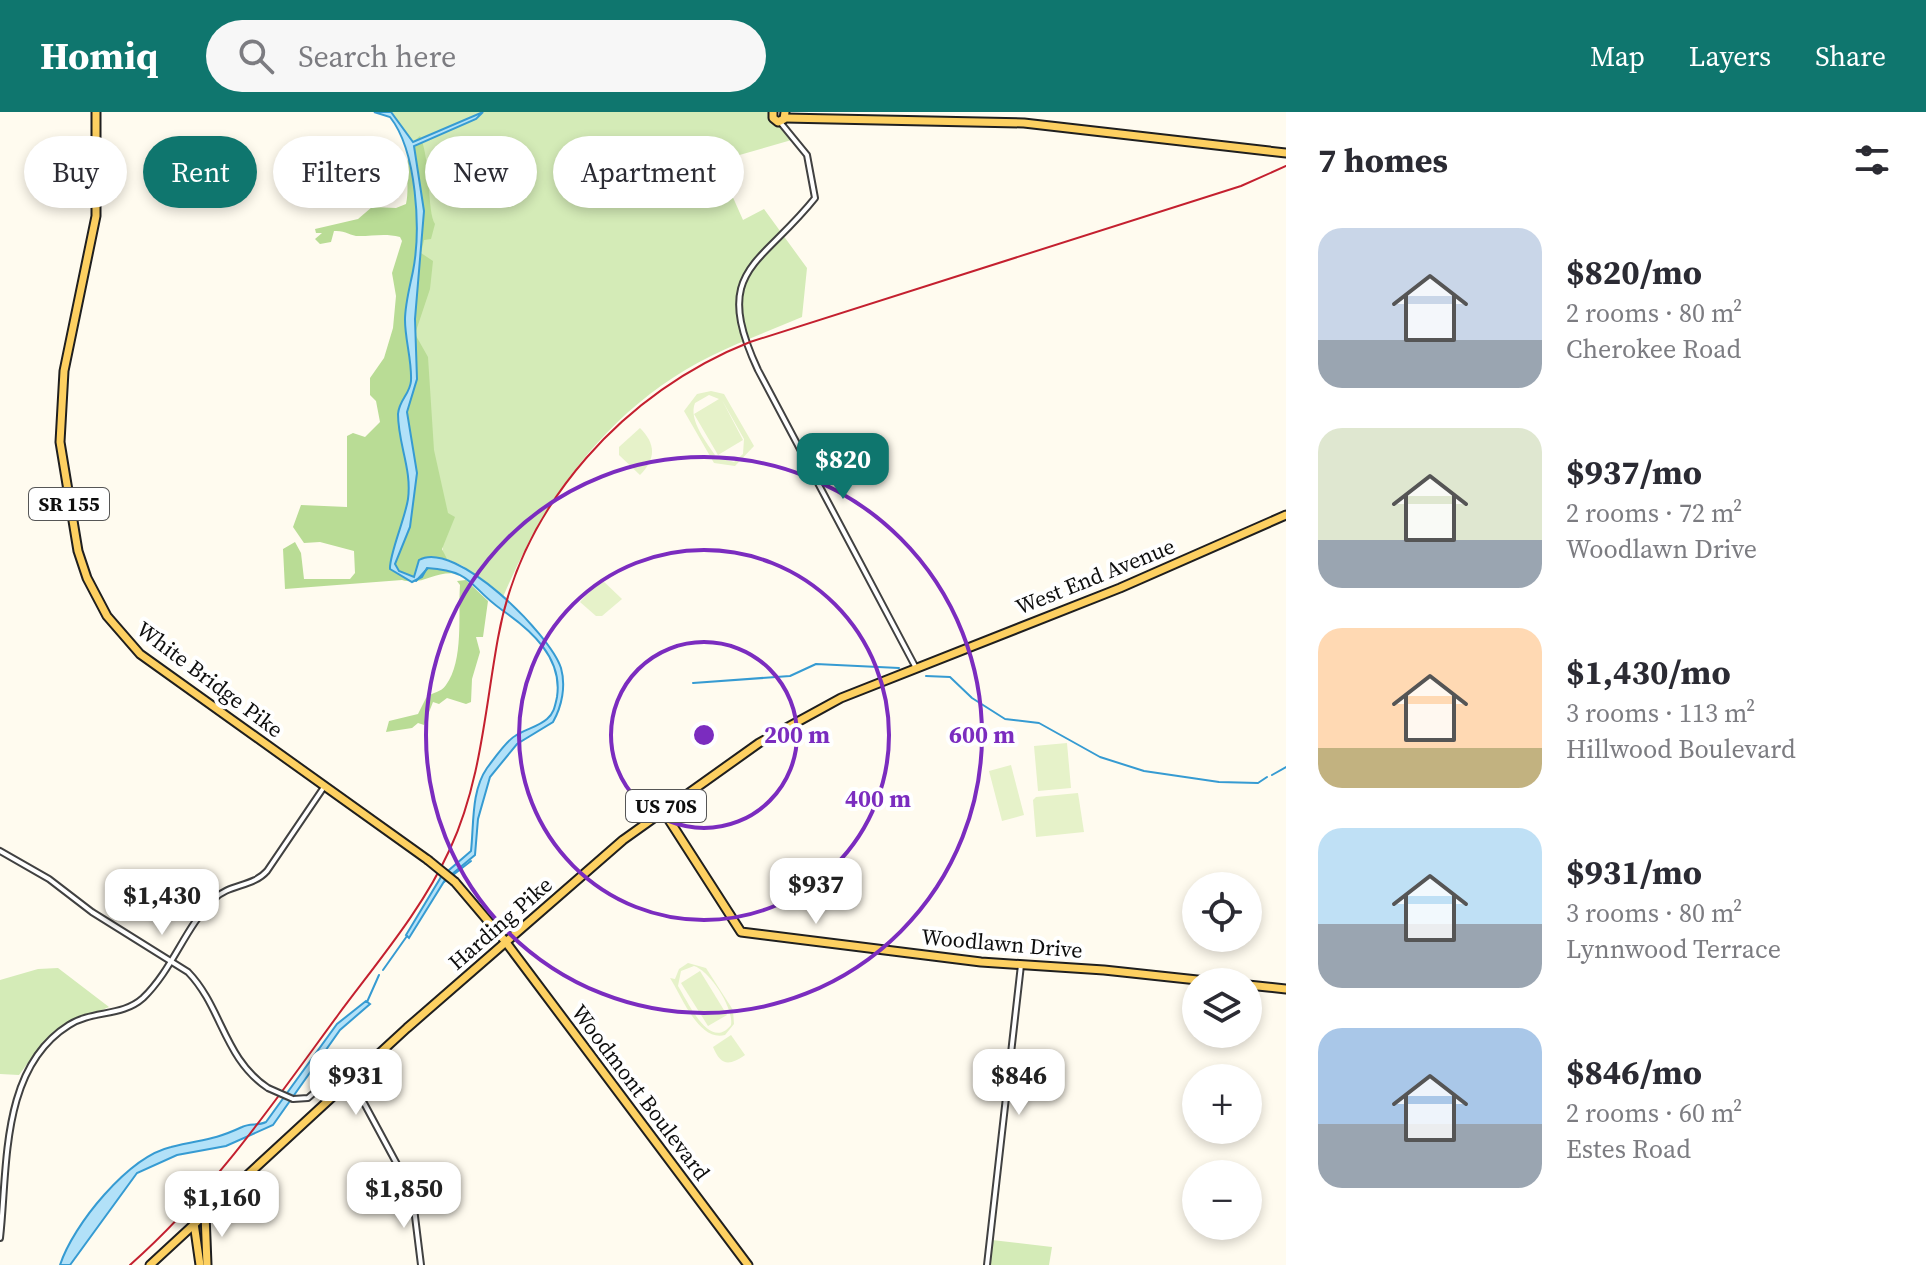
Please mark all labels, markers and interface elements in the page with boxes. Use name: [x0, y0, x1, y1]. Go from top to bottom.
search box: [206, 20, 766, 92]
text: Homiq: [40, 30, 158, 82]
icon: search: [234, 34, 278, 78]
text: Search here: [298, 36, 456, 77]
text: Map: [1590, 37, 1645, 75]
text: Layers: [1689, 37, 1771, 75]
text: Share: [1815, 37, 1886, 75]
chip: Buy: [24, 136, 127, 208]
chip: Rent: [143, 136, 257, 208]
chip: Filters: [273, 136, 409, 208]
chip: New: [425, 136, 537, 208]
chip: Apartment: [553, 136, 744, 208]
text: 7 homes: [1318, 137, 1448, 183]
icon: filters: [1850, 138, 1894, 182]
text: $820/mo: [1566, 249, 1702, 295]
icon: home: [1382, 260, 1478, 356]
text: 2 rooms · 80 m²: [1566, 295, 1742, 331]
text: Cherokee Road: [1566, 331, 1741, 367]
pin: $820: [796, 433, 890, 501]
text: $820: [815, 441, 871, 477]
text: $937/mo: [1566, 449, 1702, 495]
icon: home: [1382, 460, 1478, 556]
road number: SR 155: [29, 488, 109, 520]
text: 2 rooms · 72 m²: [1566, 495, 1742, 531]
street label: West End Avenue: [1011, 530, 1179, 622]
text: Woodlawn Drive: [1566, 531, 1757, 567]
street label: White Bridge Pike: [131, 614, 289, 744]
text: $1,430/mo: [1566, 649, 1731, 695]
icon: home: [1382, 660, 1478, 756]
text: 3 rooms · 113 m²: [1566, 695, 1755, 731]
text: 200 m: [764, 718, 830, 751]
text: 600 m: [949, 718, 1015, 751]
centre of rings: [690, 721, 718, 749]
text: Hillwood Boulevard: [1566, 731, 1796, 767]
text: 400 m: [845, 782, 911, 815]
road number: US 70S: [626, 790, 706, 822]
text: $931/mo: [1566, 849, 1702, 895]
pin: $937: [769, 858, 863, 926]
icon: home: [1382, 860, 1478, 956]
text: $937: [788, 866, 844, 902]
pin: $1,430: [97, 869, 227, 937]
street label: Harding Pike: [442, 870, 558, 976]
map controls: [1182, 872, 1262, 1240]
button: locate: [1182, 872, 1262, 952]
text: $1,430: [123, 877, 201, 913]
text: 3 rooms · 80 m²: [1566, 895, 1742, 931]
street label: Woodlawn Drive: [920, 921, 1084, 965]
text: Lynnwood Terrace: [1566, 931, 1781, 967]
button: layers: [1182, 968, 1262, 1048]
street label: Woodmont Boulevard: [565, 998, 717, 1187]
pin: $931: [309, 1049, 403, 1117]
pin: $846: [972, 1049, 1066, 1117]
text: $846/mo: [1566, 1049, 1702, 1095]
text: $931: [328, 1057, 384, 1093]
text: $846: [991, 1057, 1047, 1093]
icon: home: [1382, 1060, 1478, 1156]
button: +: [1182, 1064, 1262, 1144]
text: 2 rooms · 60 m²: [1566, 1095, 1742, 1131]
text: Estes Road: [1566, 1131, 1691, 1167]
button: −: [1182, 1160, 1262, 1240]
pin: $1,850: [339, 1162, 469, 1230]
text: $1,850: [365, 1170, 443, 1206]
pin: $1,160: [157, 1171, 287, 1239]
text: $1,160: [183, 1179, 261, 1215]

